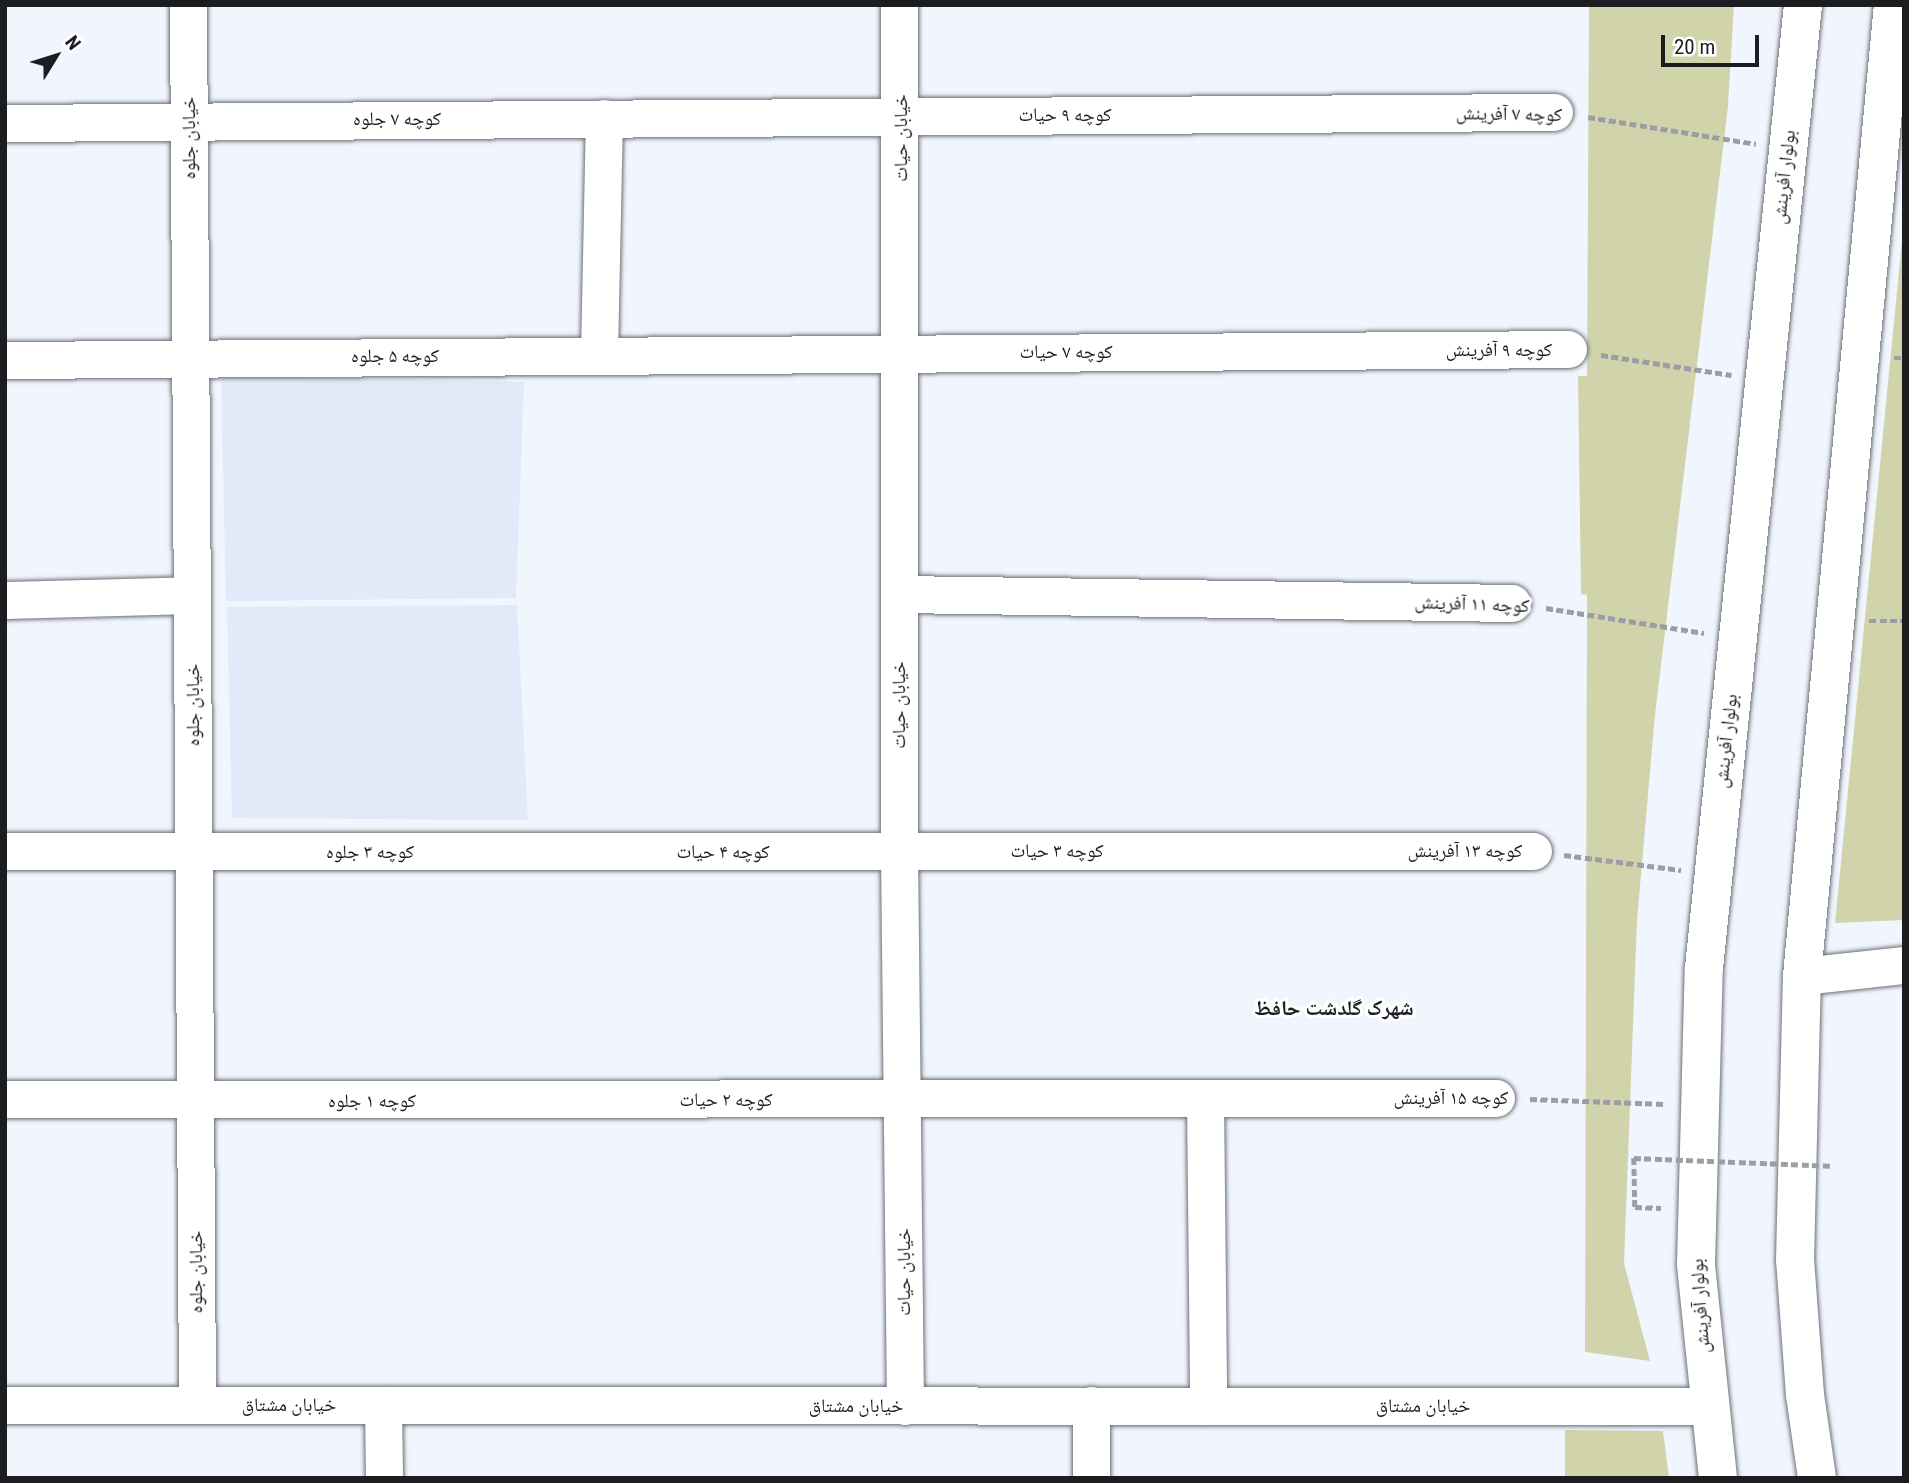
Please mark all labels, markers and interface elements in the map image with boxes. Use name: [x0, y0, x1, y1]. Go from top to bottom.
north arrow: [21, 21, 91, 91]
scale bar: [1664, 21, 1762, 65]
text: N: [60, 31, 86, 54]
text: 20 m: [1674, 35, 1715, 59]
street label: خیابان حیات: [890, 94, 912, 182]
street label: خیابان جلوه: [178, 97, 200, 179]
street label: کوچه ۷ آفرینش: [1456, 102, 1562, 126]
street label: کوچه ۹ حیات: [1018, 104, 1112, 126]
street label: کوچه ۷ جلوه: [353, 108, 441, 130]
street label: بولوار آفرینش: [1768, 129, 1800, 225]
street label: کوچه ۹ آفرینش: [1446, 339, 1552, 361]
street label: کوچه ۷ حیات: [1019, 341, 1113, 363]
street label: کوچه ۵ جلوه: [351, 345, 439, 367]
street label: کوچه ۱۱ آفرینش: [1414, 591, 1530, 617]
street label: خیابان حیات: [888, 661, 910, 749]
street label: خیابان جلوه: [182, 664, 204, 746]
street label: بولوار آفرینش: [1710, 693, 1742, 789]
street label: کوچه ۳ حیات: [1010, 840, 1104, 862]
street label: کوچه ۱۳ آفرینش: [1408, 840, 1522, 862]
street label: کوچه ۳ جلوه: [326, 841, 414, 863]
street label: کوچه ۴ حیات: [676, 841, 770, 863]
district label: شهرک گلدشت حافظ: [1254, 995, 1414, 1021]
street label: کوچه ۱۵ آفرینش: [1394, 1087, 1508, 1109]
street label: کوچه ۲ حیات: [679, 1089, 773, 1111]
street label: کوچه ۱ جلوه: [328, 1090, 416, 1112]
street label: خیابان حیات: [893, 1228, 915, 1316]
street label: خیابان جلوه: [185, 1231, 207, 1313]
street label: بولوار آفرینش: [1685, 1258, 1715, 1354]
street label: خیابان مشتاق: [242, 1394, 336, 1416]
street label: خیابان مشتاق: [809, 1395, 903, 1417]
street label: خیابان مشتاق: [1376, 1395, 1470, 1417]

